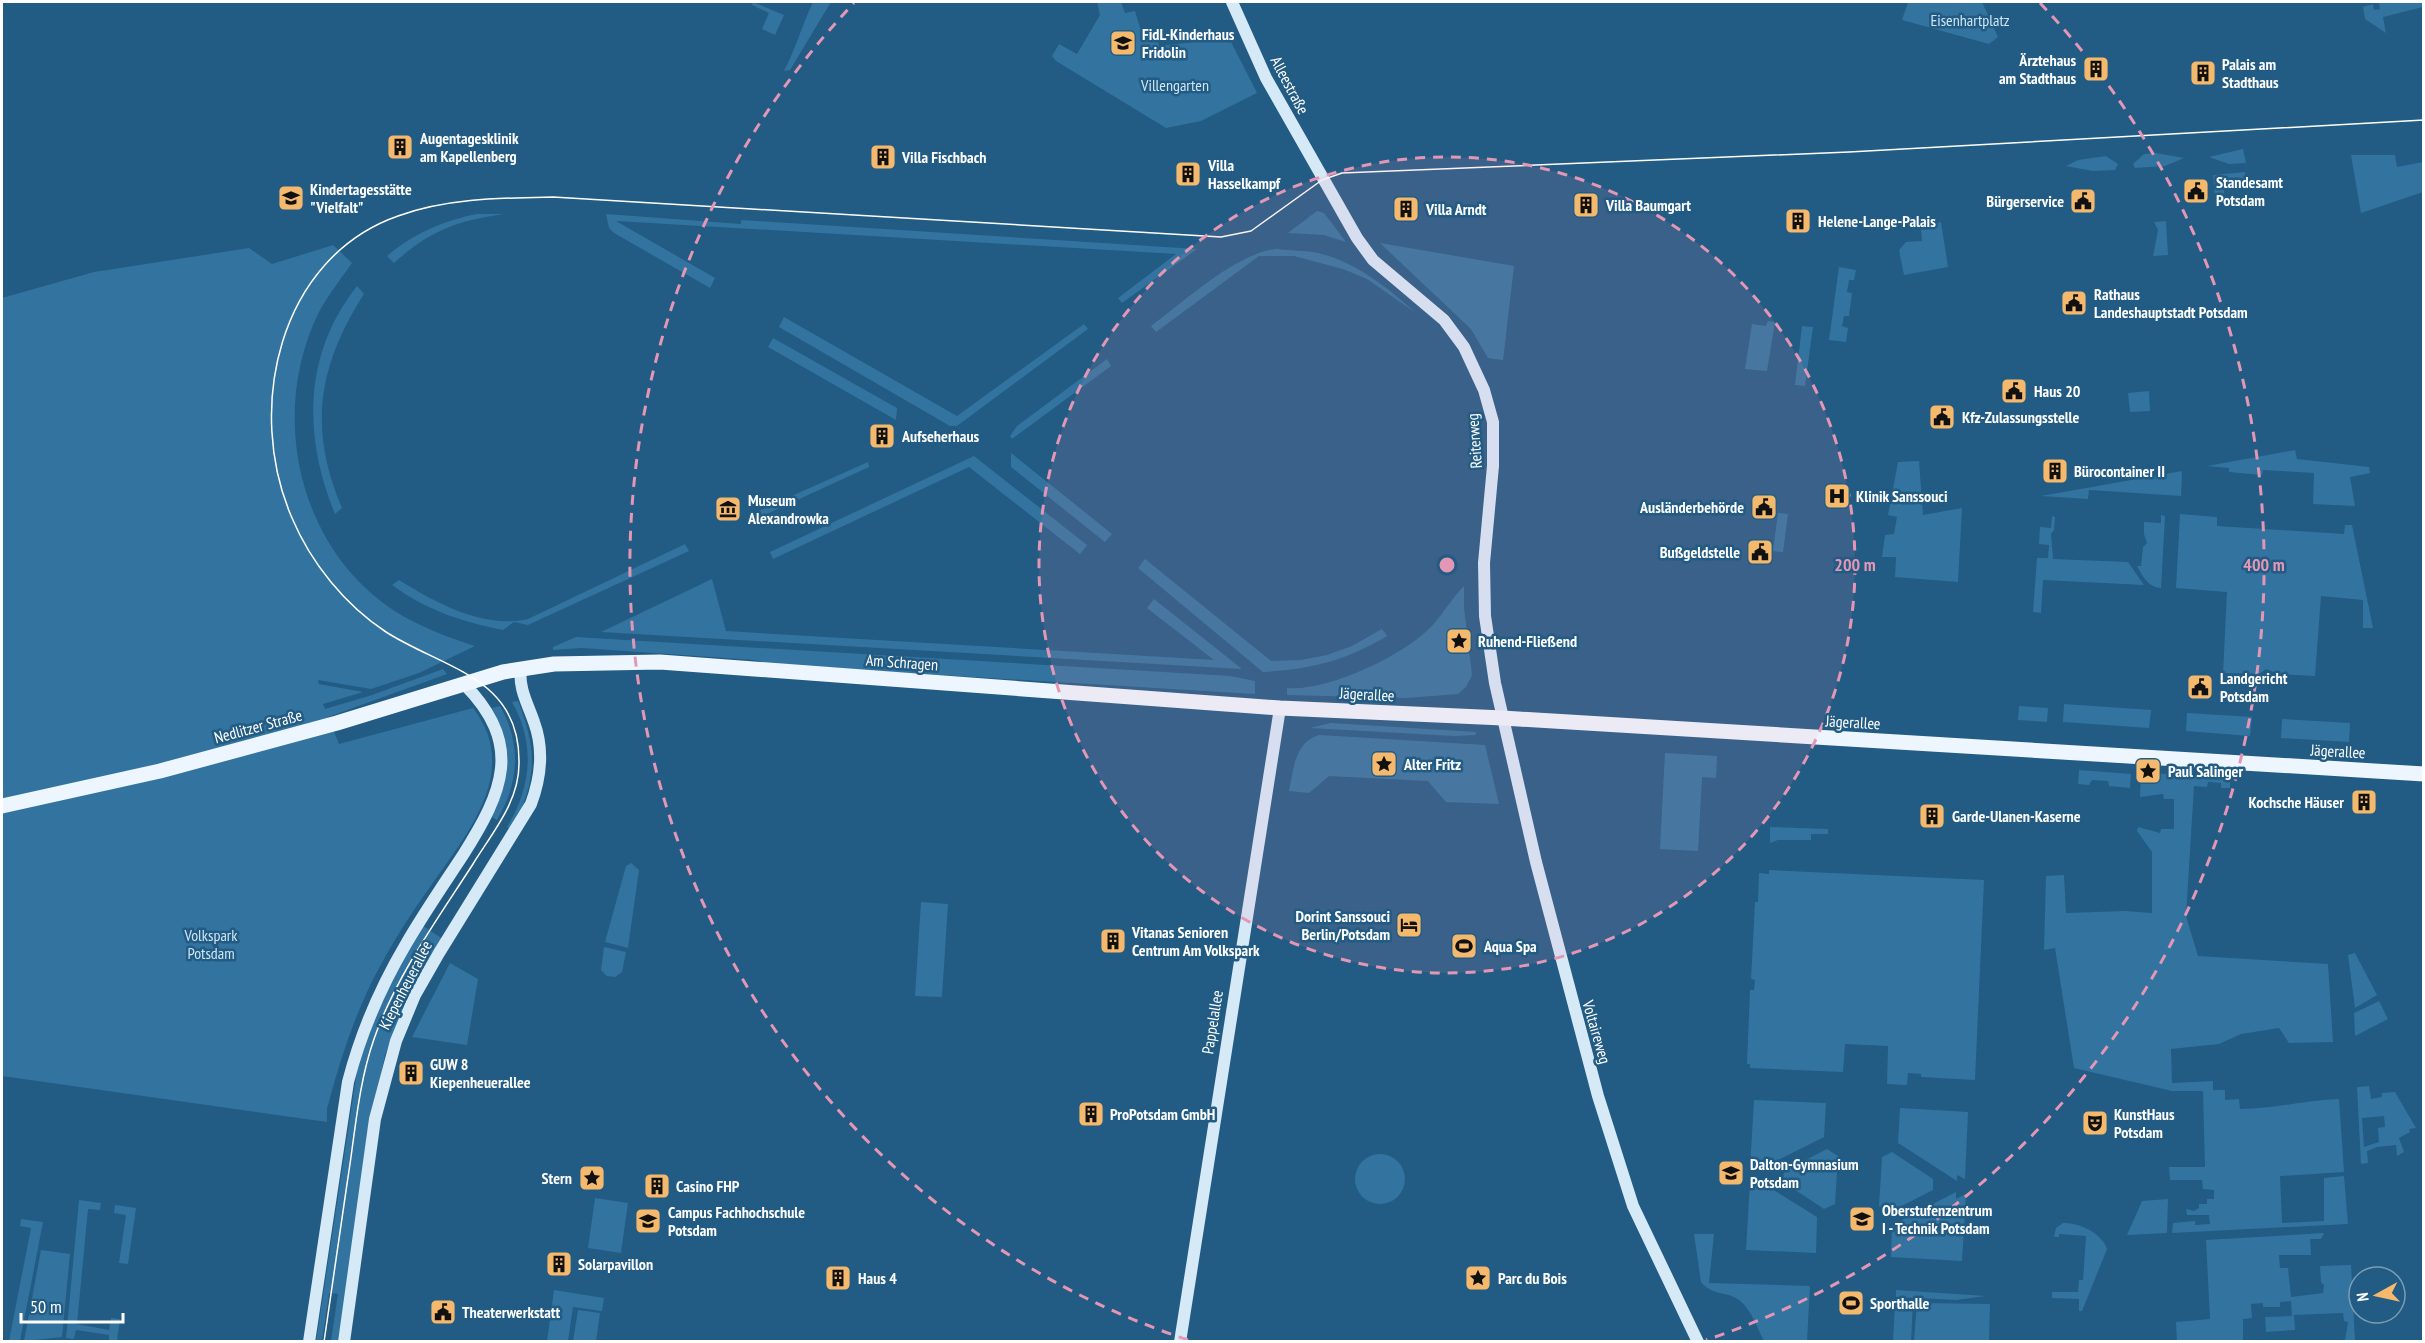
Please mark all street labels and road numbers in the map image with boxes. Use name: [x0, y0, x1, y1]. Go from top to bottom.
street label: Alleestraße: [1266, 52, 1314, 118]
street label: Reiterweg: [1462, 413, 1486, 469]
street label: Am Schragen: [865, 650, 939, 674]
street label: Jägerallee: [1338, 683, 1395, 705]
street label: Nedlitzer Straße: [212, 705, 304, 747]
street label: Jägerallee: [1824, 711, 1881, 733]
street label: Jägerallee: [2309, 740, 2366, 762]
street label: Kiepenheuerallee: [374, 937, 436, 1033]
street label: Pappelallee: [1197, 989, 1227, 1055]
street label: Voltaireweg: [1578, 997, 1616, 1066]

